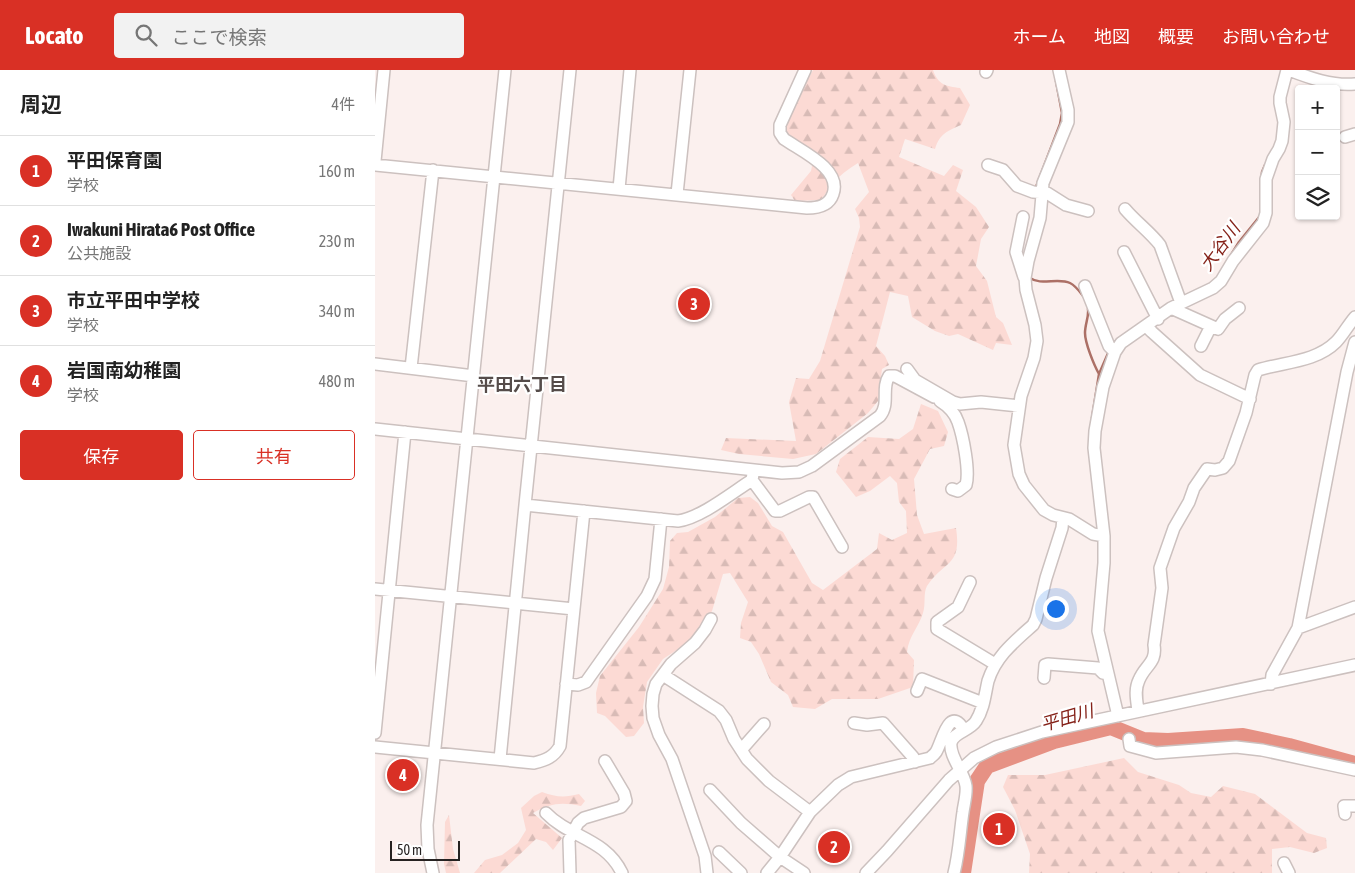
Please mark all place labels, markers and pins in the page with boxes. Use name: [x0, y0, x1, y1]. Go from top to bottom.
pin: 3: [678, 285, 710, 323]
pin: 4: [387, 756, 419, 794]
pin: 1: [983, 810, 1015, 848]
pin: 2: [818, 828, 850, 866]

